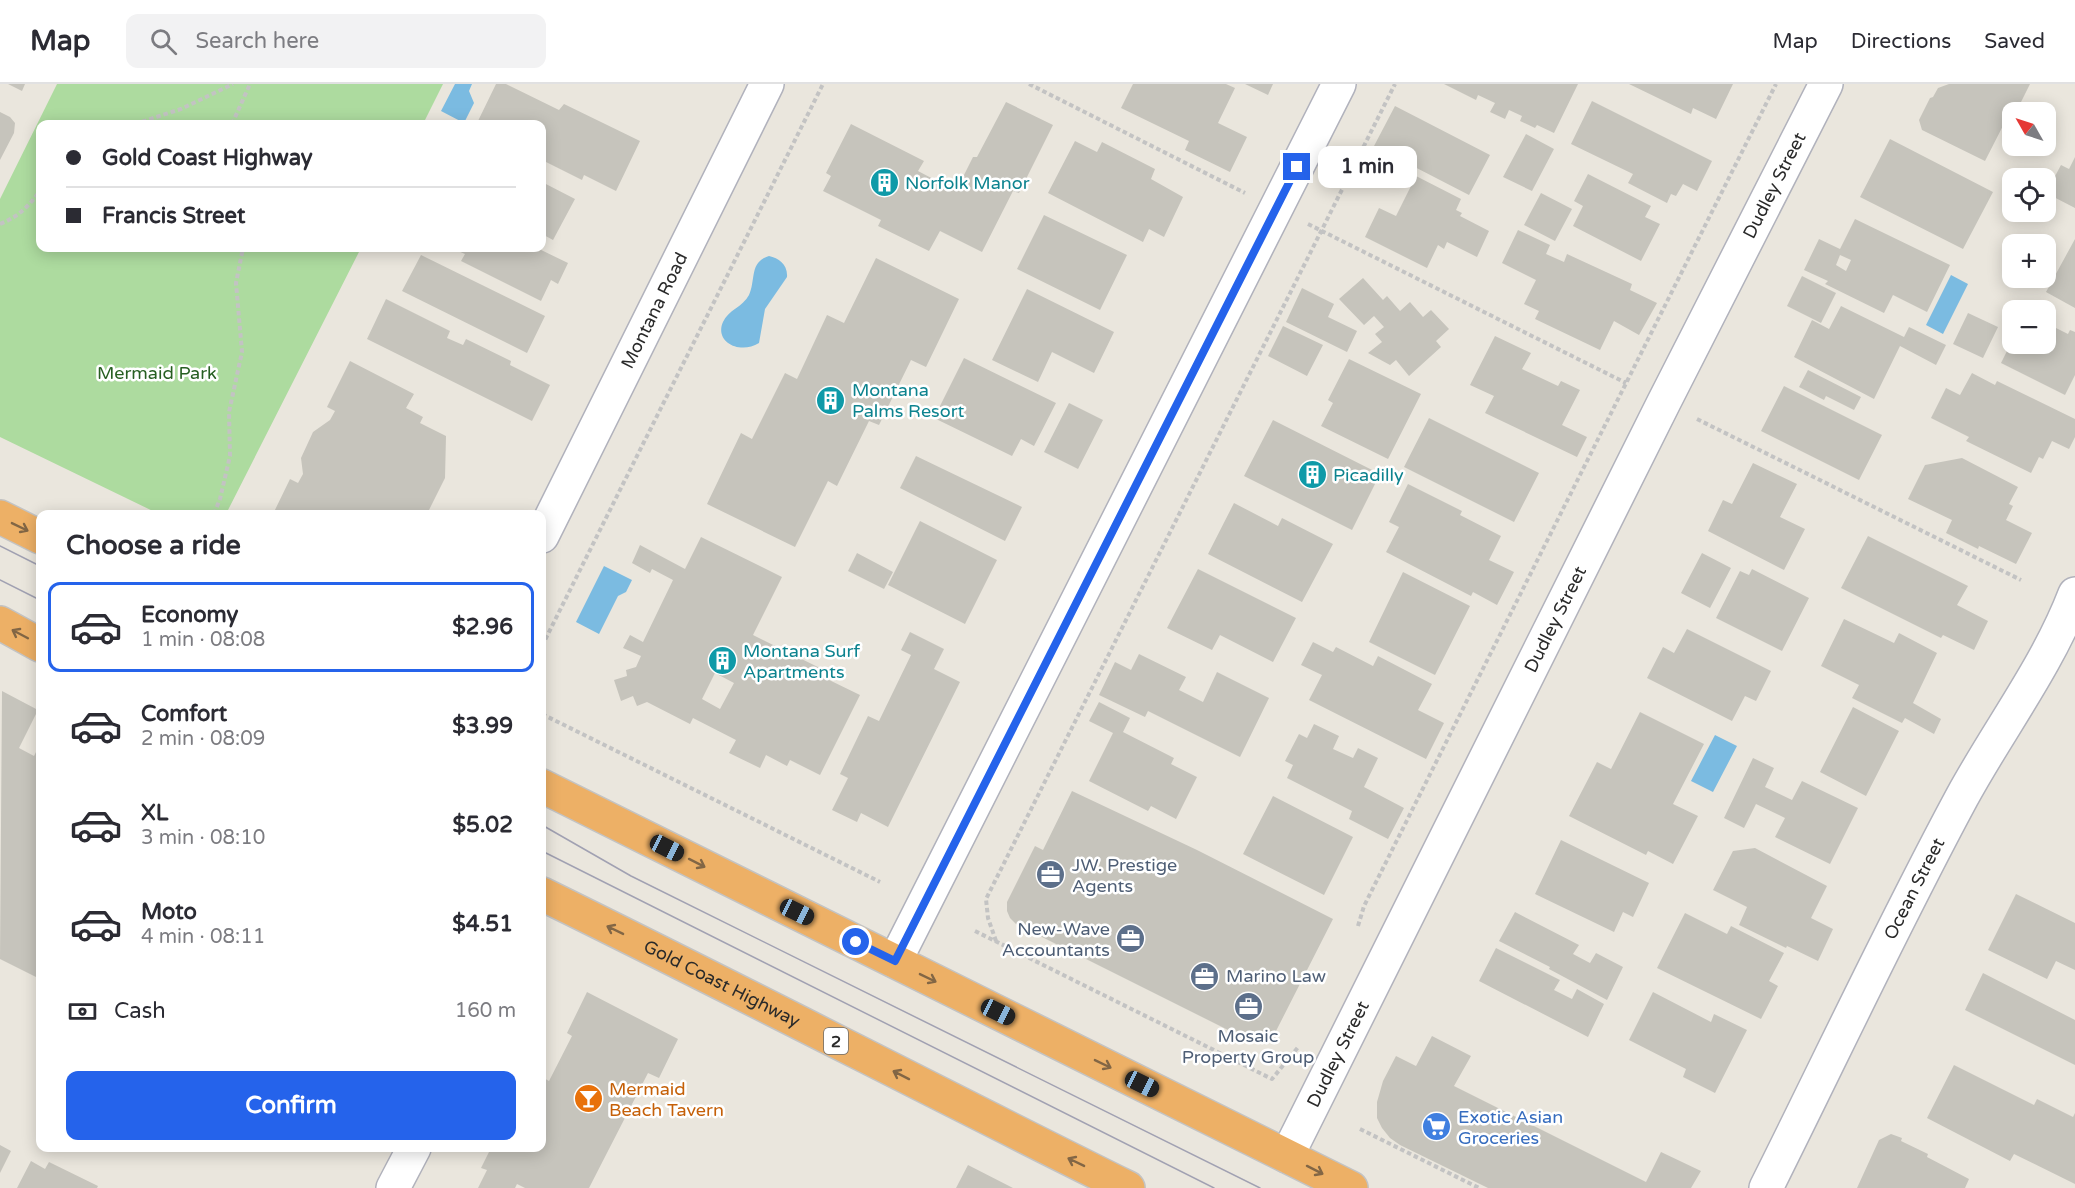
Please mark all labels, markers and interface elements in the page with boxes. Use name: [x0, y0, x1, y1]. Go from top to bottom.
search box: [126, 14, 546, 68]
text: Map: [30, 24, 90, 58]
icon: search: [147, 25, 180, 58]
text: Search here: [195, 28, 319, 54]
text: Map: [1772, 29, 1818, 54]
text: Directions: [1851, 29, 1951, 54]
text: Saved: [1984, 29, 2045, 54]
north arrow: [2002, 102, 2056, 156]
map controls: [2002, 102, 2056, 354]
street label: Dudley Street: [1738, 129, 1811, 242]
text: Gold Coast Highway: [102, 145, 313, 171]
callout: 1 min: [1318, 146, 1417, 188]
route end: [1283, 153, 1310, 180]
text: 1 min: [1341, 155, 1394, 179]
building icon: Norfolk Manor: [868, 167, 900, 199]
button: locate: [2002, 168, 2056, 222]
place label: Norfolk Manor: [905, 172, 1030, 194]
text: Francis Street: [102, 203, 245, 229]
button: +: [2002, 234, 2056, 288]
street label: Montana Road: [616, 249, 692, 372]
button: −: [2002, 300, 2056, 354]
park label: Mermaid Park: [97, 362, 217, 384]
place label: Montana Palms Resort: [852, 379, 965, 422]
building icon: Montana Palms Resort: [815, 384, 847, 416]
building icon: Picadilly: [1296, 459, 1328, 491]
place label: Picadilly: [1333, 464, 1404, 486]
one-way arrow: [11, 522, 29, 534]
text: Choose a ride: [66, 529, 241, 562]
street label: Dudley Street: [1520, 562, 1591, 676]
icon: car: [69, 600, 123, 654]
text: Economy: [141, 602, 238, 628]
text: $2.96: [452, 614, 513, 640]
one-way arrow: [12, 628, 29, 640]
text: 1 min · 08:08: [141, 628, 265, 652]
place label: Montana Surf Apartments: [743, 640, 860, 683]
building icon: Montana Surf Apartments: [706, 645, 738, 677]
icon: car: [69, 699, 123, 753]
text: Comfort: [141, 701, 227, 727]
text: $3.99: [452, 713, 513, 739]
text: 2 min · 08:09: [141, 727, 265, 751]
icon: car: [69, 798, 123, 852]
text: XL: [141, 800, 168, 826]
text: $5.02: [452, 812, 513, 838]
text: 3 min · 08:10: [141, 826, 265, 850]
car: [647, 832, 687, 864]
street label: Ocean Street: [1879, 834, 1949, 943]
place label: JW. Prestige Agents: [1072, 854, 1177, 897]
one-way arrow: [688, 857, 706, 869]
office icon: JW. Prestige Agents: [1035, 859, 1067, 891]
car: [777, 896, 817, 928]
icon: car: [69, 897, 123, 951]
text: Moto: [141, 899, 197, 925]
text: $4.51: [452, 911, 513, 937]
place label: New-Wave Accountants: [1002, 918, 1110, 961]
office icon: New-Wave Accountants: [1115, 923, 1147, 955]
one-way arrow: [606, 924, 624, 936]
text: 4 min · 08:11: [141, 925, 265, 949]
route start: [842, 928, 869, 955]
street label: Gold Coast Highway: [640, 935, 804, 1032]
office icon: Marino Law: [1189, 960, 1221, 992]
place label: Marino Law: [1226, 965, 1326, 987]
one-way arrow: [919, 972, 937, 984]
office icon: Mosaic Property Group: [1232, 991, 1264, 1023]
icon: cash: [66, 995, 99, 1028]
car: [978, 996, 1018, 1028]
street label: Dudley Street: [1302, 997, 1374, 1111]
text: Cash: [114, 998, 166, 1024]
text: 160 m: [455, 999, 516, 1023]
place label: Mosaic Property Group: [1182, 1025, 1314, 1068]
road number: 2: [824, 1028, 848, 1054]
one-way arrow: [1093, 1059, 1111, 1071]
car: [1122, 1068, 1162, 1100]
one-way arrow: [893, 1069, 911, 1080]
button: Confirm: [66, 1071, 516, 1140]
place label: Mermaid Beach Tavern: [609, 1078, 724, 1121]
bar icon: Mermaid Beach Tavern: [572, 1083, 604, 1115]
place label: Exotic Asian Groceries: [1458, 1106, 1563, 1149]
supermarket icon: Exotic Asian Groceries: [1421, 1111, 1453, 1143]
one-way arrow: [1067, 1156, 1085, 1167]
one-way arrow: [1306, 1164, 1323, 1176]

